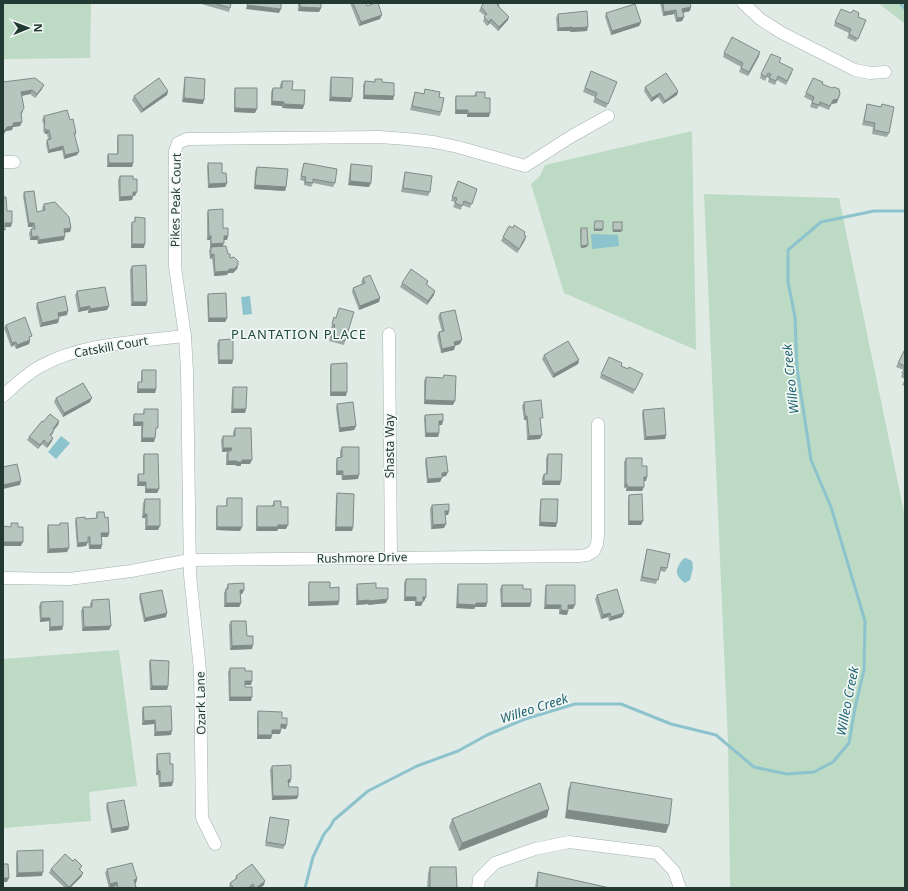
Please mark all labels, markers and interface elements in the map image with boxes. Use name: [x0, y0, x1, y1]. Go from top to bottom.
north arrow: [8, 8, 48, 48]
text: N: [31, 23, 46, 32]
street label: Pikes Peak Court: [166, 152, 185, 247]
district label: PLANTATION PLACE: [231, 325, 367, 343]
street label: Catskill Court: [73, 332, 150, 361]
water label: Willeo Creek: [777, 343, 803, 415]
street label: Shasta Way: [381, 413, 398, 478]
street label: Rushmore Drive: [316, 548, 408, 567]
water label: Willeo Creek: [831, 664, 863, 737]
street label: Ozark Lane: [191, 671, 210, 735]
water label: Willeo Creek: [498, 688, 571, 727]

